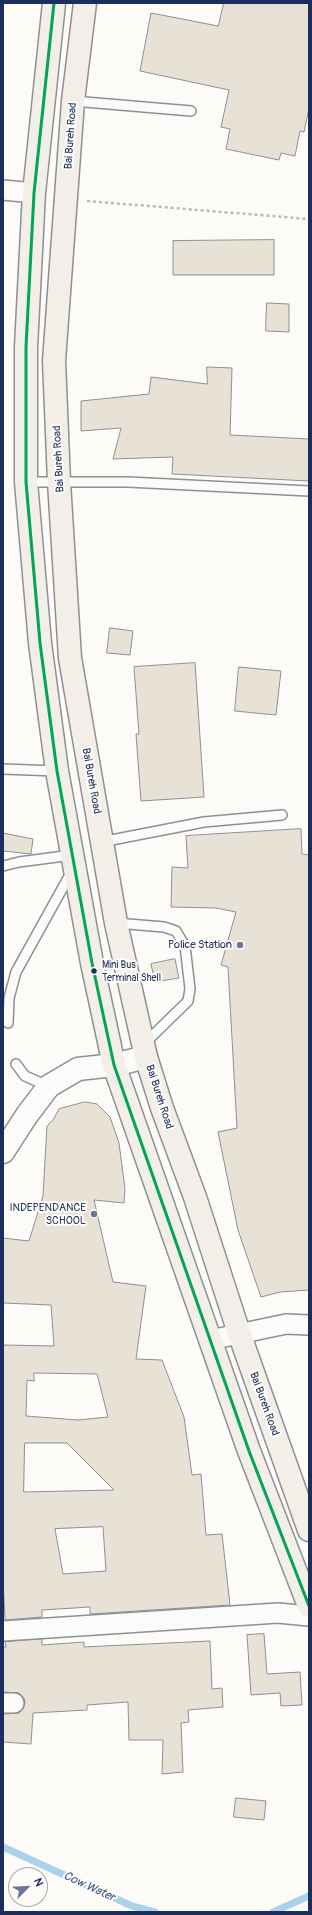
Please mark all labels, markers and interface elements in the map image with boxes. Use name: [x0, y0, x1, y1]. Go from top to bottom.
street label: Bai Bureh Road: [62, 102, 80, 170]
street label: Bai Bureh Road: [51, 425, 67, 493]
street label: Bai Bureh Road: [79, 747, 103, 815]
place label: Police Station: [168, 938, 232, 952]
marker: Police Station: [235, 940, 245, 950]
place label: Mini Bus Terminal Shell: [102, 959, 161, 982]
marker: Mini Bus Terminal Shell: [89, 966, 99, 976]
street label: Bai Bureh Road: [142, 1063, 176, 1131]
place label: INDEPENDANCE SCHOOL: [9, 1201, 86, 1227]
marker: INDEPENDANCE SCHOOL: [89, 1209, 99, 1219]
street label: Bai Bureh Road: [246, 1370, 282, 1438]
north arrow: [8, 1867, 48, 1907]
water label: Cow Water: [61, 1869, 117, 1905]
text: N: [31, 1876, 46, 1888]

